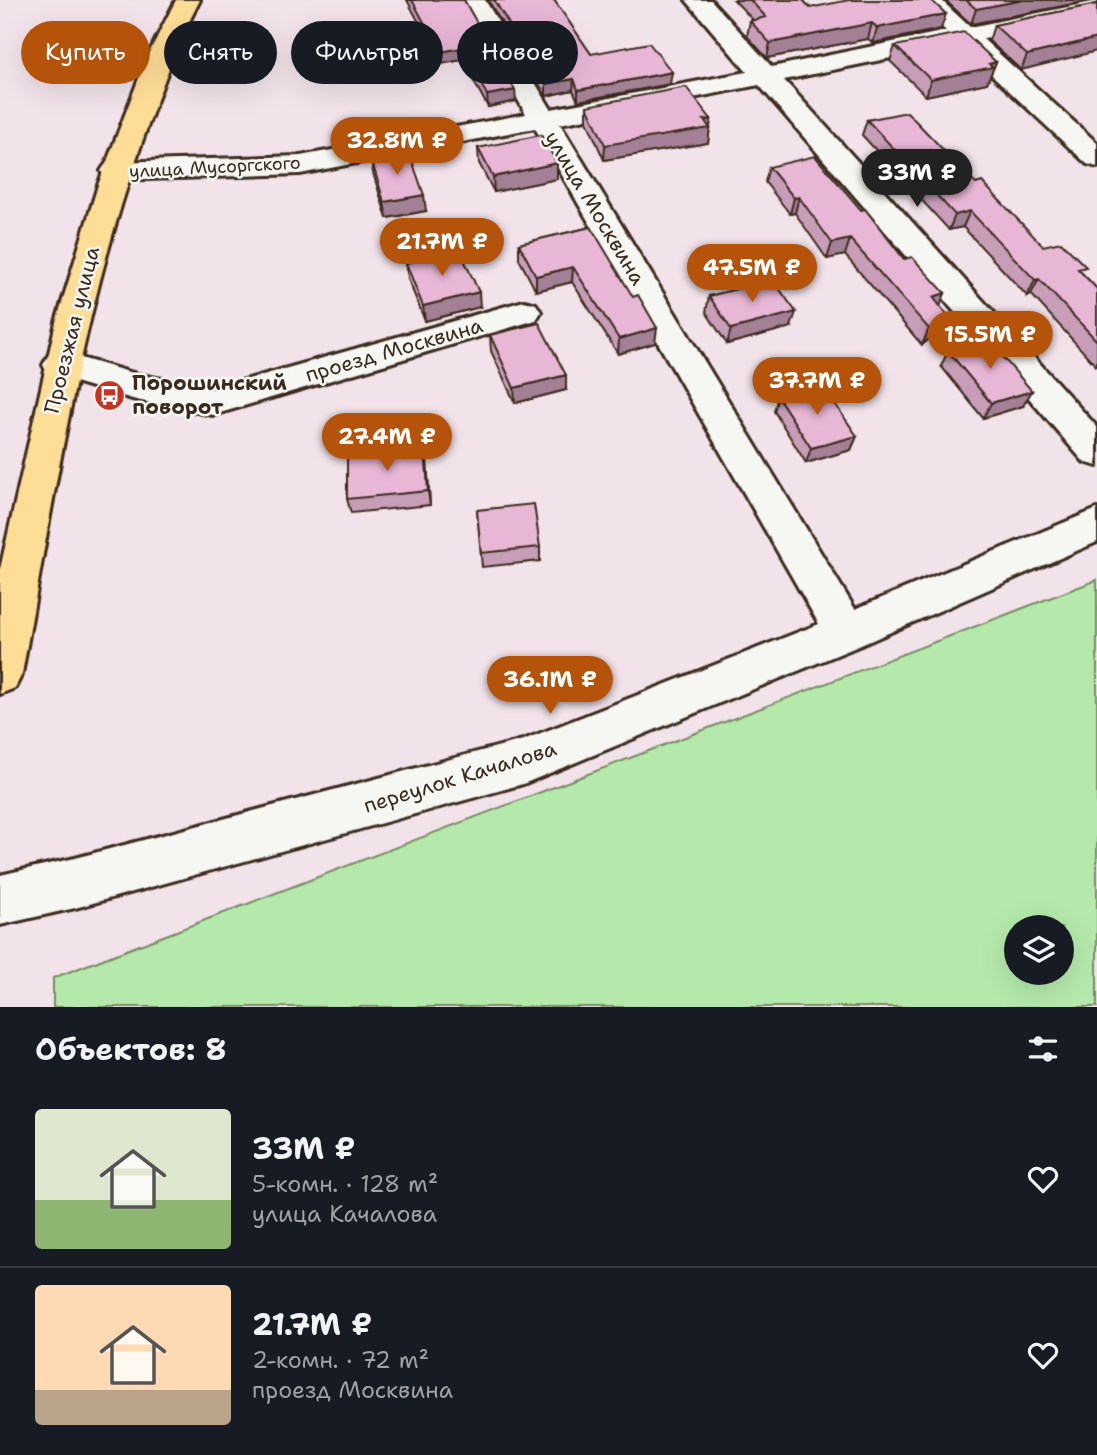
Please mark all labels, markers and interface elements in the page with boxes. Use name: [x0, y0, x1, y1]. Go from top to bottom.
chip: Купить: [21, 21, 150, 84]
chip: Снять: [164, 21, 277, 84]
chip: Фильтры: [291, 21, 443, 84]
chip: Новое: [457, 21, 578, 84]
pin: 32.8M ₽: [332, 118, 462, 177]
text: 32.8M ₽: [346, 125, 448, 155]
street label: улица Москвина: [538, 126, 652, 290]
pin: 33M ₽: [868, 150, 966, 209]
street label: улица Мусоргского: [129, 151, 301, 183]
text: 33M ₽: [877, 157, 957, 187]
pin: 21.7M ₽: [377, 218, 507, 278]
text: 21.7M ₽: [396, 226, 488, 256]
street label: Проезжая улица: [38, 243, 106, 417]
pin: 47.5M ₽: [687, 244, 817, 304]
text: 47.5M ₽: [703, 252, 801, 282]
street label: проезд Москвина: [302, 311, 486, 389]
pin: 15.5M ₽: [925, 312, 1055, 371]
text: 15.5M ₽: [944, 319, 1036, 349]
pin: 37.7M ₽: [752, 358, 882, 417]
text: 37.7M ₽: [768, 365, 866, 395]
place label: Порошинский поворот: [132, 369, 287, 421]
bus stop icon: Порошинский поворот: [92, 378, 126, 412]
pin: 27.4M ₽: [322, 414, 452, 473]
text: 27.4M ₽: [338, 421, 436, 451]
pin: 36.1M ₽: [485, 656, 615, 716]
text: 36.1M ₽: [503, 664, 597, 694]
street label: переулок Качалова: [360, 734, 560, 820]
map controls: [1004, 915, 1074, 985]
button: layers: [1004, 915, 1074, 985]
text: Объектов: 8: [35, 1029, 227, 1070]
icon: filters: [1024, 1030, 1062, 1068]
text: 33M ₽: [252, 1128, 355, 1169]
icon: home: [91, 1137, 175, 1221]
icon: heart: [1024, 1160, 1062, 1198]
text: 5-комн. · 128 m²: [252, 1169, 438, 1199]
text: улица Качалова: [252, 1199, 437, 1229]
text: 21.7M ₽: [252, 1304, 372, 1345]
icon: home: [91, 1313, 175, 1397]
icon: heart: [1024, 1336, 1062, 1374]
text: 2-комн. · 72 m²: [252, 1345, 429, 1375]
text: проезд Москвина: [252, 1375, 453, 1405]

